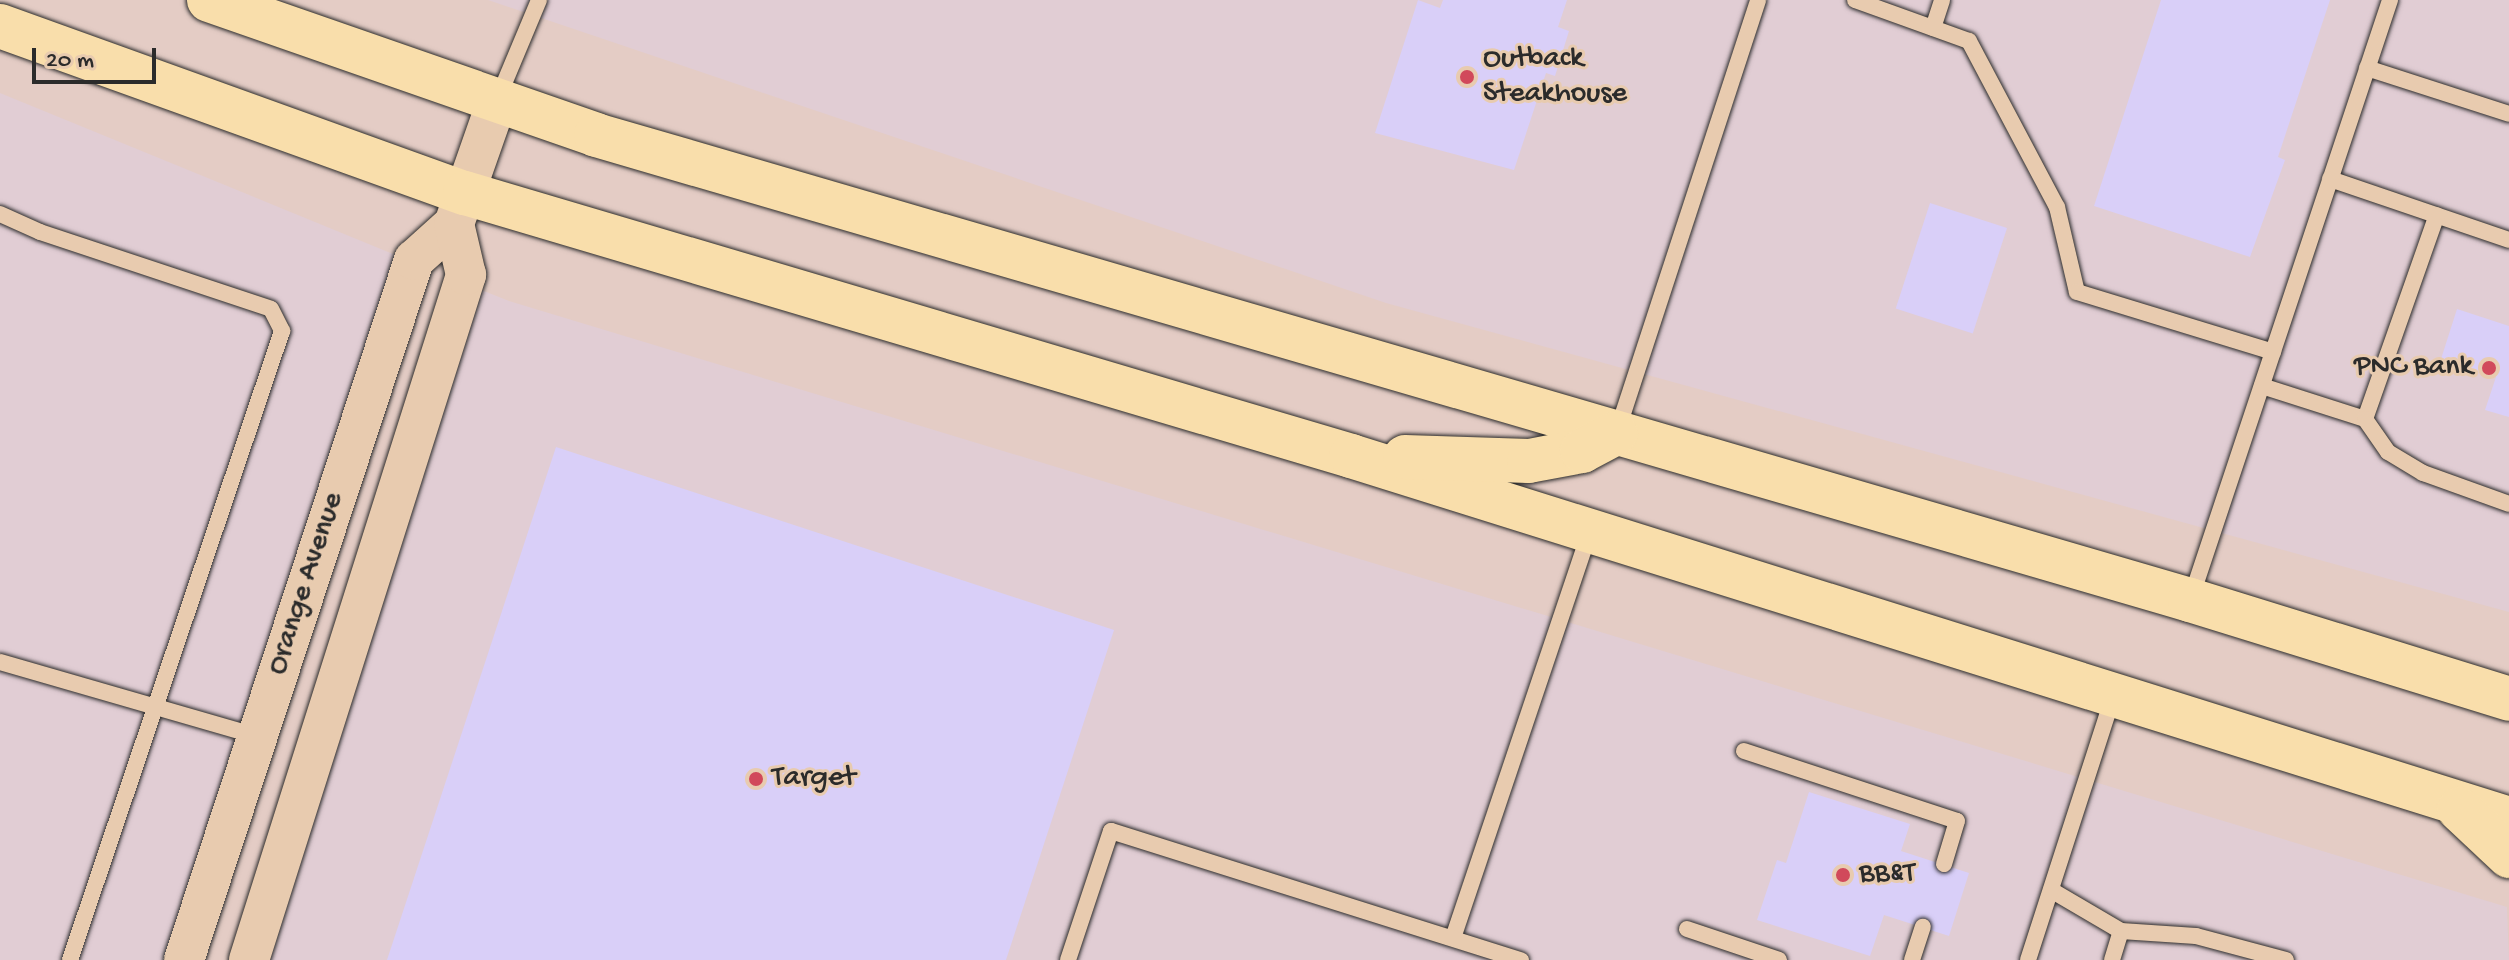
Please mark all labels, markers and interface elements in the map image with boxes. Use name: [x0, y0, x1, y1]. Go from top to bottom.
scale bar: [36, 32, 160, 82]
place label: Outback Steakhouse: [1483, 42, 1627, 112]
text: 20 m: [46, 47, 94, 76]
marker: Outback Steakhouse: [1458, 68, 1476, 86]
place label: PNC Bank: [2354, 350, 2473, 386]
marker: PNC Bank: [2480, 359, 2498, 377]
street label: Orange Avenue: [261, 488, 353, 680]
place label: Target: [772, 761, 856, 797]
marker: Target: [747, 770, 765, 788]
place label: BB&T: [1859, 857, 1915, 893]
marker: BB&T: [1834, 866, 1852, 884]

